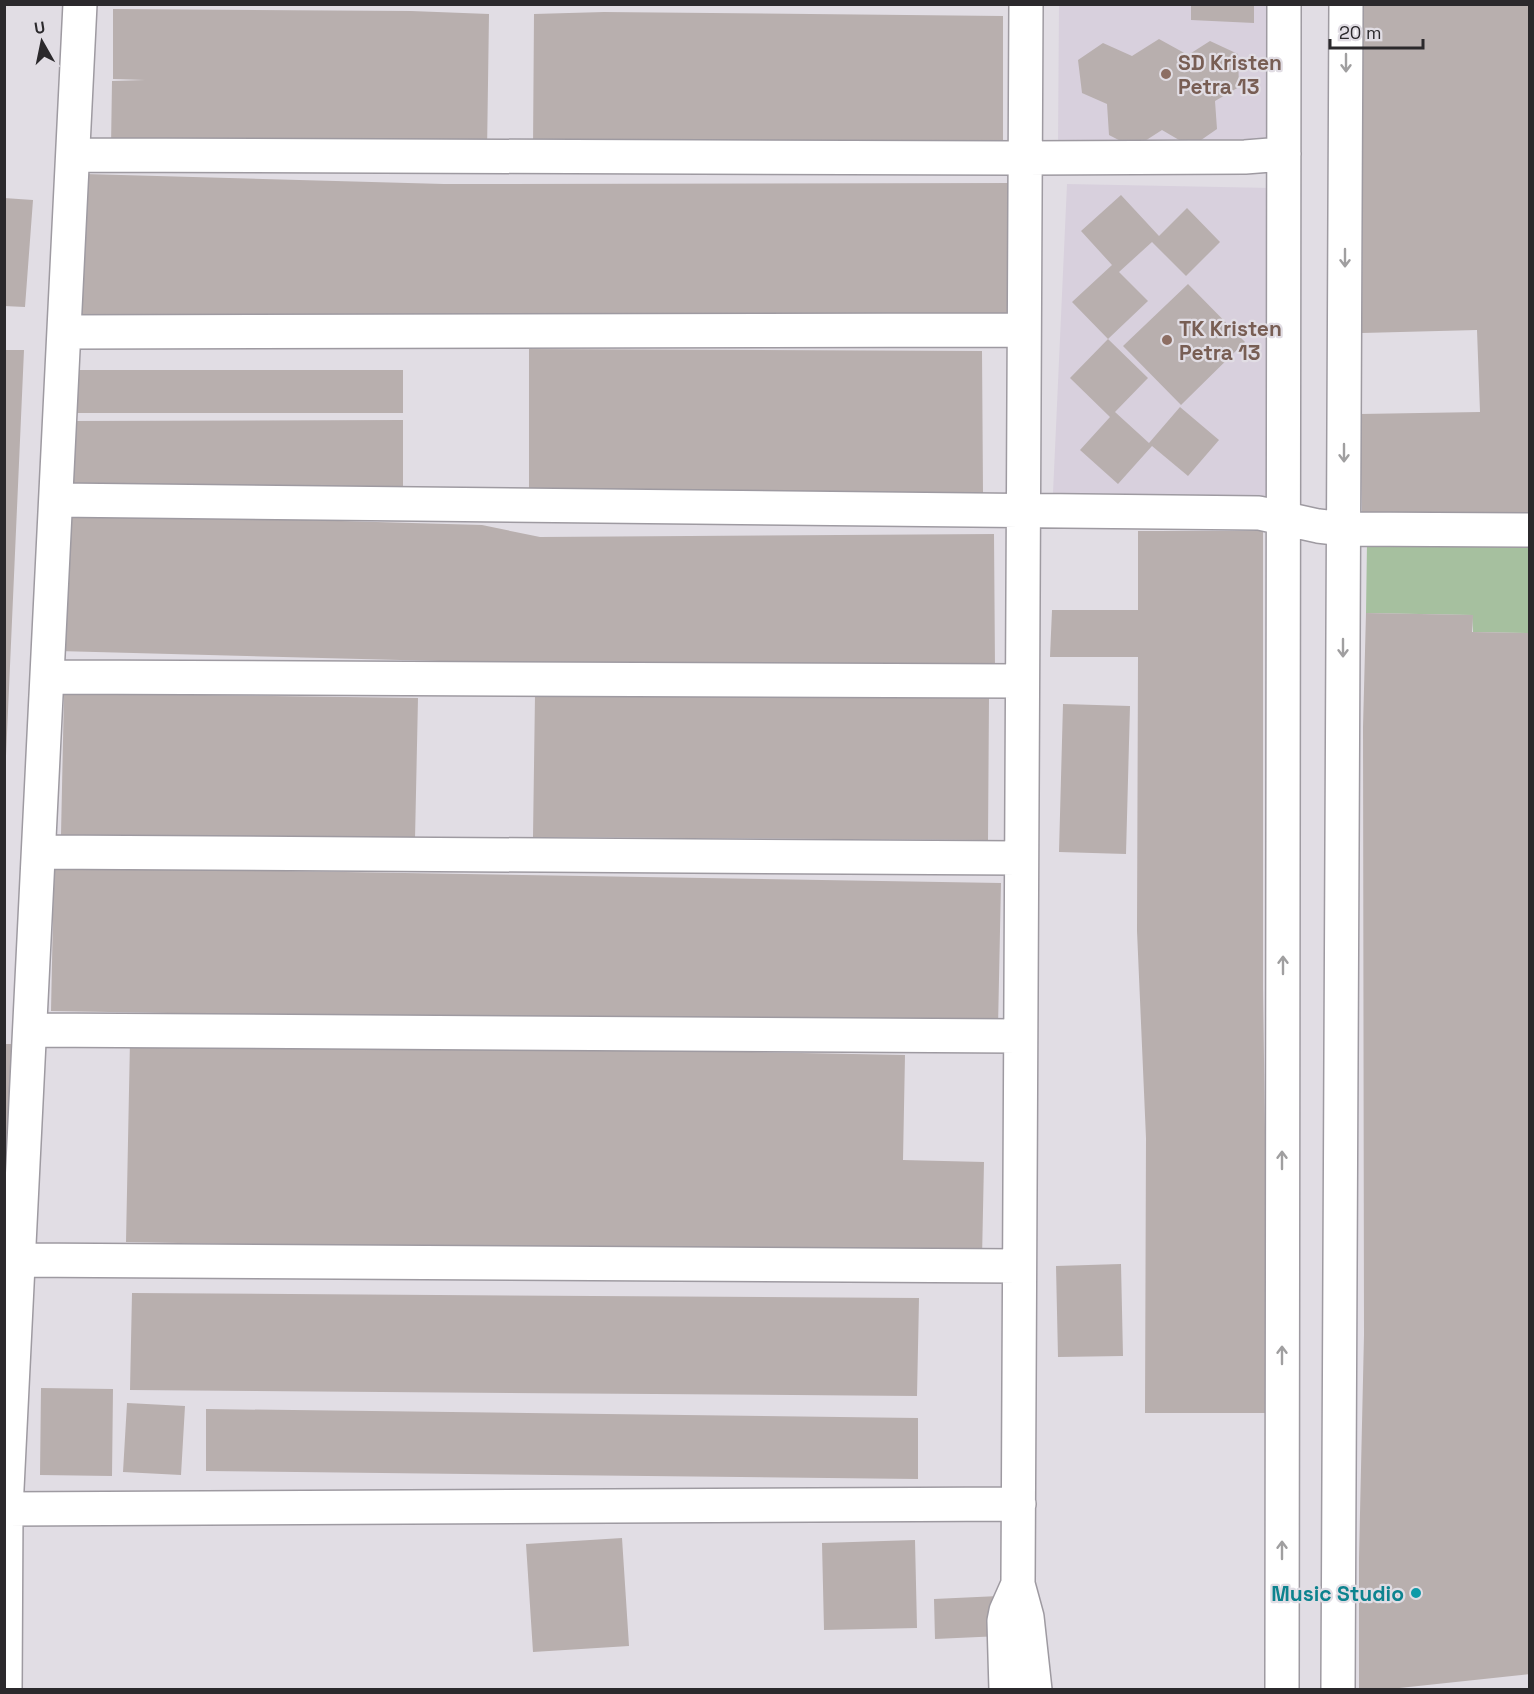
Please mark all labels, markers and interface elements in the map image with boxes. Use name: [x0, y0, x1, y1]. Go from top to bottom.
north arrow: [12, 12, 72, 72]
scale bar: [1330, 12, 1423, 50]
text: U: [33, 16, 47, 39]
text: 20 m: [1339, 21, 1382, 44]
place label: SD Kristen Petra 13: [1178, 49, 1282, 100]
one-way arrow: [1340, 52, 1352, 72]
marker: SD Kristen Petra 13: [1159, 67, 1173, 81]
one-way arrow: [1339, 247, 1351, 267]
place label: TK Kristen Petra 13: [1179, 315, 1282, 366]
marker: TK Kristen Petra 13: [1160, 333, 1174, 347]
one-way arrow: [1338, 442, 1350, 462]
one-way arrow: [1337, 637, 1349, 657]
one-way arrow: [1277, 955, 1289, 975]
one-way arrow: [1276, 1150, 1288, 1170]
one-way arrow: [1276, 1345, 1288, 1365]
one-way arrow: [1276, 1540, 1288, 1560]
place label: Music Studio: [1271, 1580, 1404, 1607]
marker: Music Studio: [1409, 1586, 1423, 1600]

